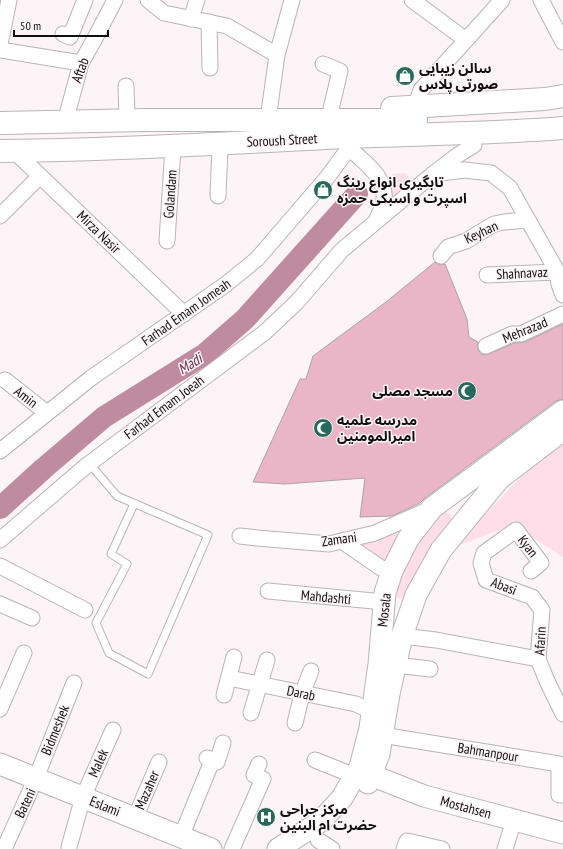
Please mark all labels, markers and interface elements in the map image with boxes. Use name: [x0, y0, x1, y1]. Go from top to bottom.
scale bar: [14, 12, 108, 38]
text: 50 m: [20, 18, 41, 33]
street label: Aftab: [67, 55, 93, 85]
place label: سالن زیبایی صورتی پلاس: [419, 59, 498, 94]
shop icon: سالن زیبایی صورتی پلاس: [394, 65, 416, 87]
street label: Soroush Street: [246, 129, 318, 151]
street label: Golandam: [159, 169, 181, 219]
place label: تابگیری انواع رینگ اسپرت و اسبکی حمزه: [337, 173, 467, 208]
shop icon: تابگیری انواع رینگ اسپرت و اسبکی حمزه: [312, 179, 334, 201]
street label: Mirza Nasir: [73, 207, 125, 257]
street label: Keyhan: [461, 216, 501, 248]
street label: Shahnavaz: [496, 263, 548, 283]
street label: Farhad Emam Jomeah: [138, 275, 234, 349]
street label: Mehrazad: [500, 313, 550, 347]
water label: Madi: [174, 348, 207, 378]
street label: Farhad Emam Joeah: [120, 371, 208, 443]
mosque icon: مسجد مصلی: [456, 380, 478, 402]
street label: Amin: [11, 382, 41, 412]
place label: مسجد مصلی: [372, 382, 453, 400]
place label: مدرسه علمیه امیرالمومنین: [337, 411, 417, 445]
mosque icon: مدرسه علمیه امیرالمومنین: [312, 417, 334, 439]
street label: Zamani: [320, 528, 358, 550]
street label: Kyan: [514, 531, 542, 561]
street label: Abasi: [489, 573, 519, 599]
street label: Mahdashti: [300, 586, 352, 608]
street label: Mosala: [373, 592, 395, 628]
street label: Afarin: [530, 626, 550, 656]
street label: Darab: [285, 681, 317, 705]
street label: Bidmeshek: [37, 702, 73, 758]
street label: Bahmanpour: [456, 738, 520, 766]
street label: Malek: [84, 746, 112, 780]
street label: Mazaher: [131, 767, 163, 812]
street label: Bateni: [10, 785, 40, 821]
street label: Eslami: [87, 792, 123, 820]
street label: Mostahsen: [439, 792, 493, 822]
place label: مرکز جراحی حضرت ام البنین: [280, 800, 377, 836]
hospital icon: مرکز جراحی حضرت ام البنین: [255, 806, 277, 828]

